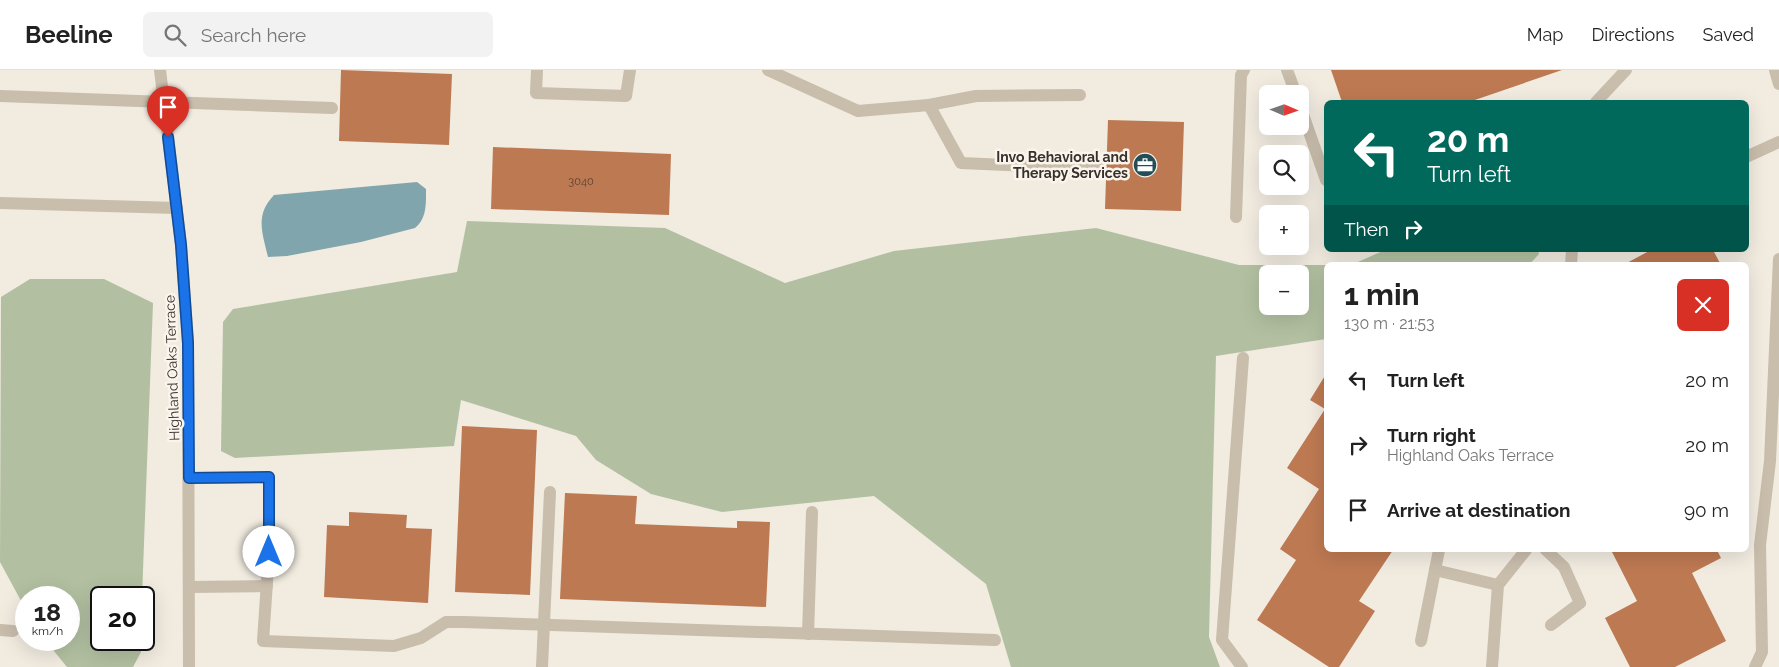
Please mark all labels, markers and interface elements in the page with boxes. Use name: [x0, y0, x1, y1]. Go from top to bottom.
search box: [143, 12, 493, 57]
text: Beeline: [25, 20, 113, 49]
icon: search: [161, 21, 189, 49]
text: Search here: [201, 24, 306, 46]
text: Map: [1527, 24, 1563, 45]
text: Directions: [1591, 24, 1675, 45]
text: Saved: [1703, 24, 1754, 45]
north arrow: [1259, 85, 1309, 135]
map controls: [1259, 85, 1309, 315]
pin: [147, 86, 189, 137]
icon: arrive: [154, 93, 182, 121]
text: 20 m: [1427, 119, 1509, 160]
icon: left: [1344, 120, 1409, 185]
button: search: [1259, 145, 1309, 195]
place label: Invo Behavioral and Therapy Services: [996, 149, 1128, 181]
office icon: Invo Behavioral and Therapy Services: [1132, 152, 1158, 178]
text: Turn left: [1427, 161, 1511, 187]
house number: 3040: [568, 175, 594, 188]
button: +: [1259, 205, 1309, 255]
icon: right: [1399, 215, 1427, 243]
text: Then: [1344, 218, 1389, 240]
button: −: [1259, 265, 1309, 315]
text: 1 min: [1344, 277, 1420, 312]
button: close: [1677, 279, 1729, 331]
street label: Highland Oaks Terrace: [161, 295, 183, 441]
text: 130 m · 21:53: [1344, 314, 1435, 333]
icon: left: [1344, 366, 1372, 394]
text: Turn left: [1387, 369, 1464, 391]
text: 20 m: [1685, 369, 1729, 391]
text: Turn right: [1387, 424, 1476, 446]
icon: right: [1344, 431, 1372, 459]
text: 20 m: [1685, 434, 1729, 456]
text: Highland Oaks Terrace: [1387, 446, 1554, 465]
icon: arrive: [1344, 496, 1372, 524]
text: Arrive at destination: [1387, 499, 1571, 521]
text: 90 m: [1684, 499, 1729, 521]
position arrow: [242, 525, 294, 577]
speed limit sign: 20: [90, 586, 155, 651]
text: 18: [34, 597, 61, 627]
text: km/h: [32, 624, 63, 638]

